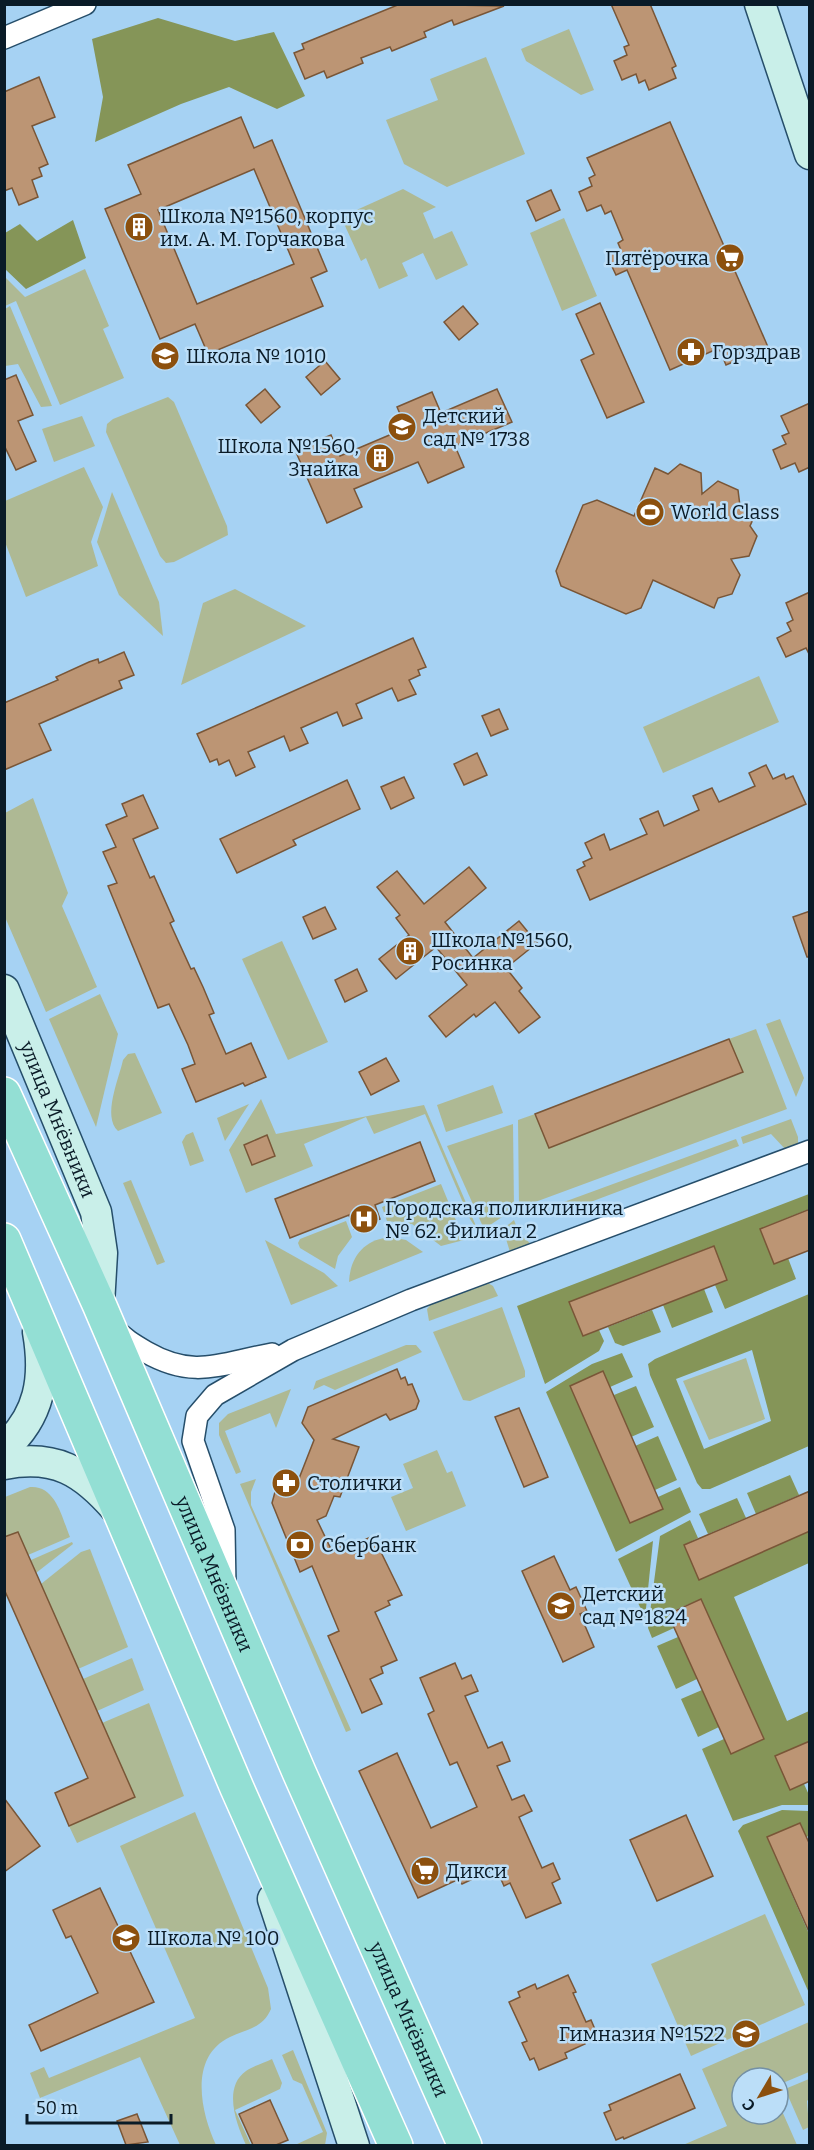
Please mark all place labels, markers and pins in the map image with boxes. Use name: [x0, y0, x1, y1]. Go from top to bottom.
place label: Школа №1560, корпус им. А. М. Горчакова: [160, 204, 373, 251]
building icon: Школа №1560, корпус им. А. М. Горчакова: [123, 211, 155, 243]
supermarket icon: Пятёрочка: [714, 242, 746, 274]
place label: Пятёрочка: [605, 246, 709, 270]
pharmacy icon: Горздрав: [675, 336, 707, 368]
school or university icon: Школа № 1010: [149, 340, 181, 372]
place label: Горздрав: [712, 340, 801, 364]
place label: Школа № 1010: [186, 344, 327, 368]
place label: Детский сад № 1738: [423, 404, 530, 451]
school or university icon: Детский сад № 1738: [386, 411, 418, 443]
place label: Школа №1560, Знайка: [217, 434, 359, 481]
building icon: Школа №1560, Знайка: [364, 442, 396, 474]
sports icon: World Class: [634, 496, 666, 528]
place label: World Class: [671, 500, 779, 524]
place label: Школа №1560, Росинка: [431, 928, 573, 975]
building icon: Школа №1560, Росинка: [394, 935, 426, 967]
place label: Городская поликлиника № 62. Филиал 2: [385, 1196, 623, 1243]
hospital icon: Городская поликлиника № 62. Филиал 2: [348, 1203, 380, 1235]
pharmacy icon: Столички: [270, 1467, 302, 1499]
place label: Столички: [307, 1471, 402, 1495]
bank icon: Сбербанк: [284, 1529, 316, 1561]
place label: Сбербанк: [321, 1533, 416, 1557]
place label: Детский сад №1824: [582, 1582, 687, 1629]
school or university icon: Детский сад №1824: [545, 1590, 577, 1622]
supermarket icon: Дикси: [409, 1855, 441, 1887]
place label: Дикси: [446, 1859, 507, 1883]
school or university icon: Школа № 100: [110, 1922, 142, 1954]
place label: Школа № 100: [147, 1926, 280, 1950]
school or university icon: Гимназия №1522: [730, 2018, 762, 2050]
place label: Гимназия №1522: [559, 2022, 725, 2046]

